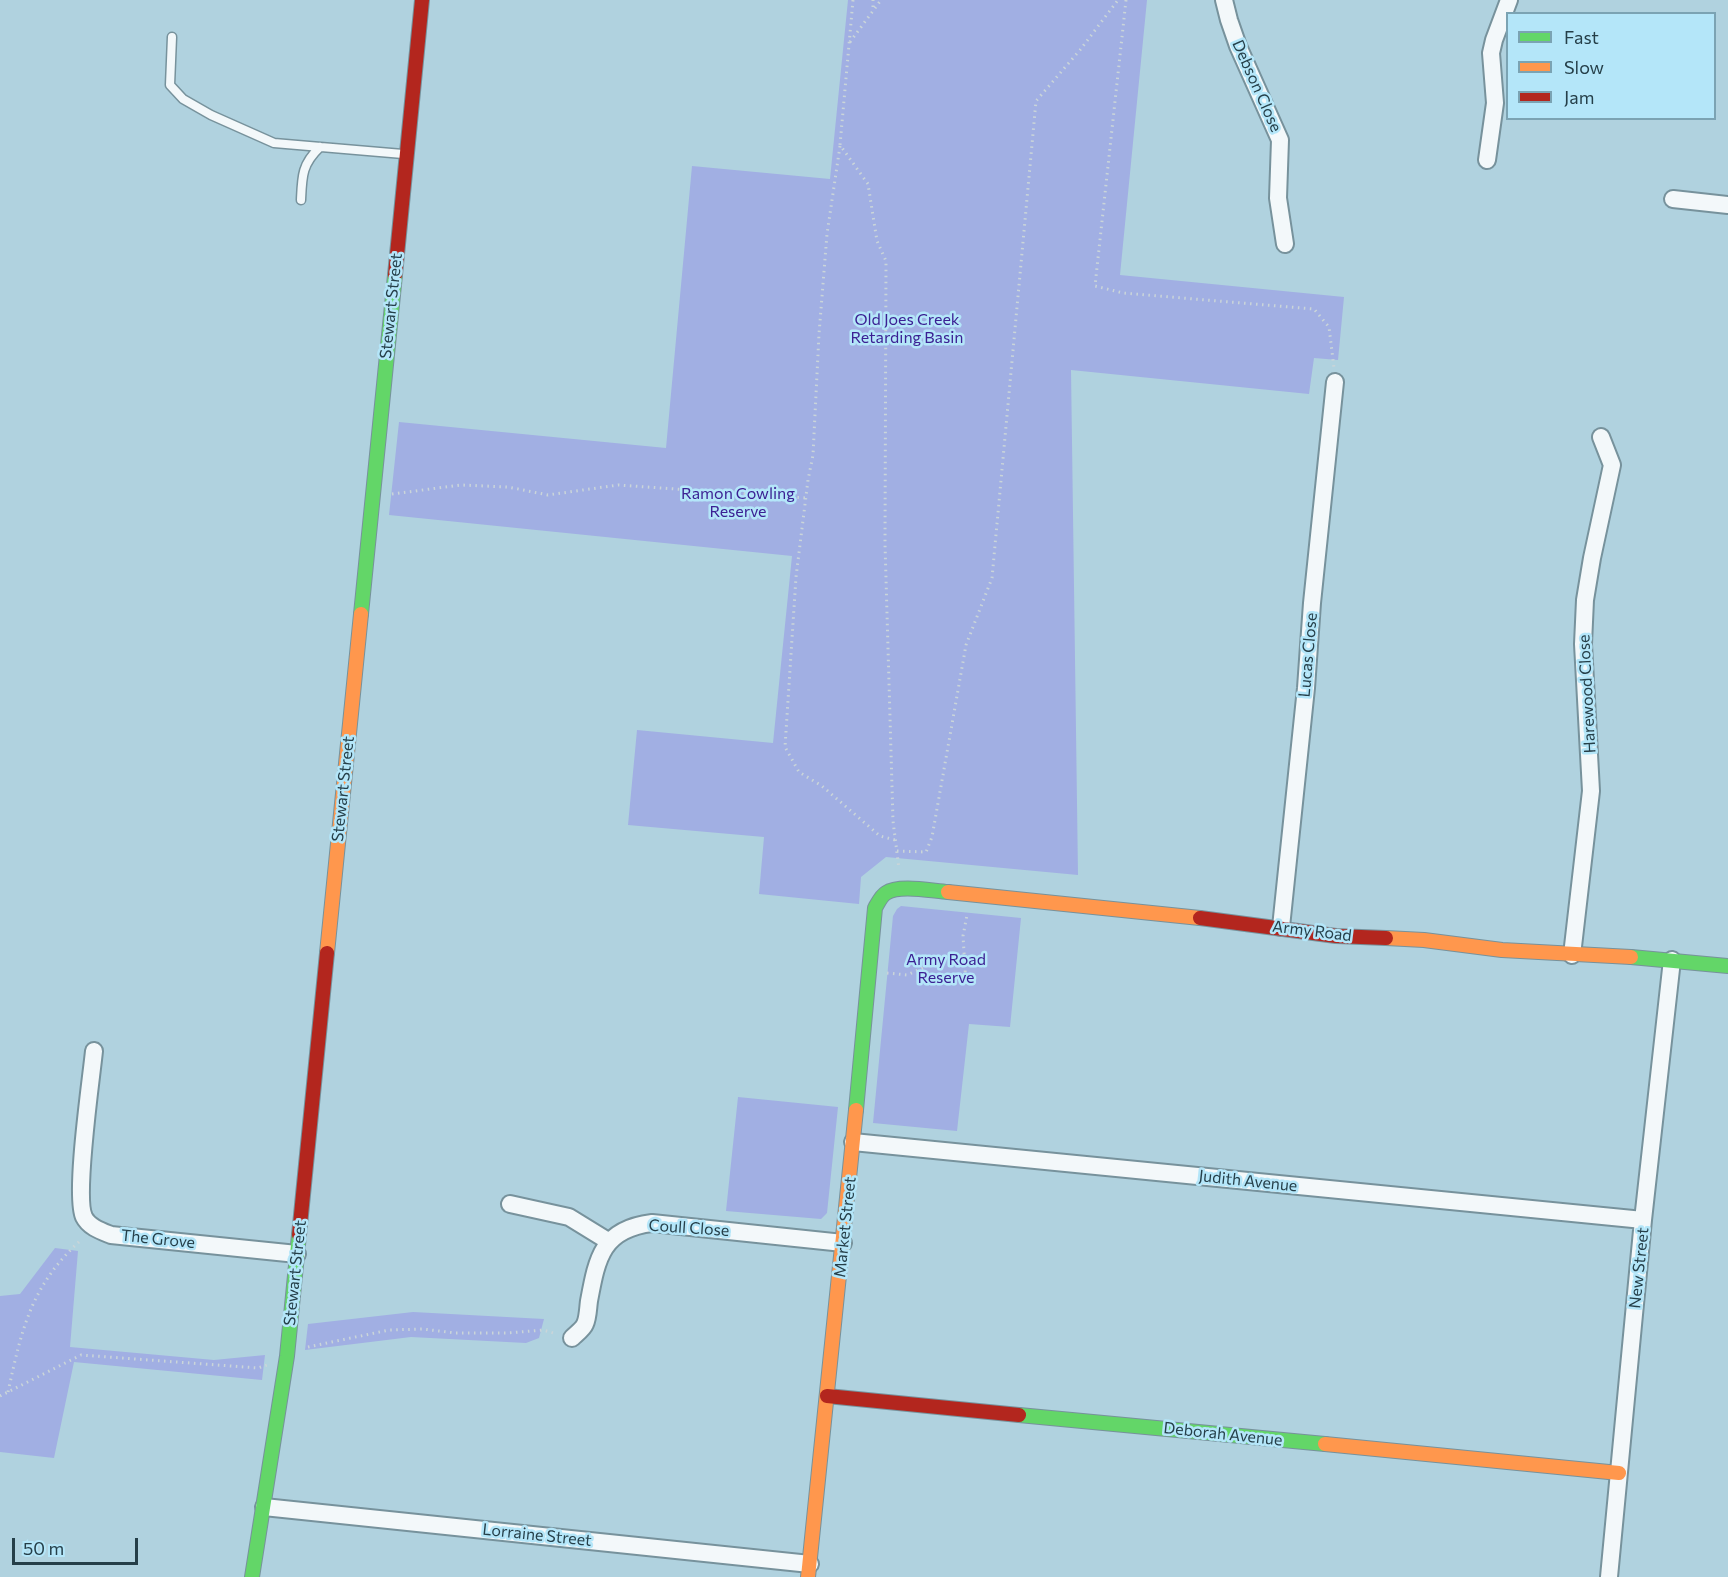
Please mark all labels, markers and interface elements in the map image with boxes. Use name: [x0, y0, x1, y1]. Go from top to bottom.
legend: [1506, 12, 1716, 120]
text: Fast: [1564, 26, 1599, 48]
street label: Debson Close: [1228, 37, 1286, 135]
text: Slow: [1564, 56, 1604, 78]
text: Jam: [1564, 86, 1594, 108]
street label: Stewart Street: [376, 252, 406, 360]
park label: Old Joes Creek Retarding Basin: [850, 310, 964, 348]
park label: Ramon Cowling Reserve: [681, 484, 795, 522]
street label: Lucas Close: [1295, 612, 1321, 698]
street label: Harewood Close: [1574, 634, 1600, 754]
street label: Stewart Street: [328, 735, 358, 843]
street label: Army Road: [1271, 917, 1353, 945]
park label: Army Road Reserve: [906, 950, 986, 988]
street label: Judith Avenue: [1198, 1166, 1298, 1196]
street label: Market Street: [830, 1176, 860, 1278]
street label: Coull Close: [648, 1216, 730, 1240]
street label: Stewart Street: [280, 1219, 310, 1327]
street label: The Grove: [120, 1226, 196, 1252]
street label: New Street: [1625, 1227, 1653, 1309]
street label: Deborah Avenue: [1163, 1418, 1283, 1450]
street label: Lorraine Street: [481, 1520, 593, 1550]
scale bar: [15, 1526, 141, 1564]
text: 50 m: [23, 1537, 64, 1559]

